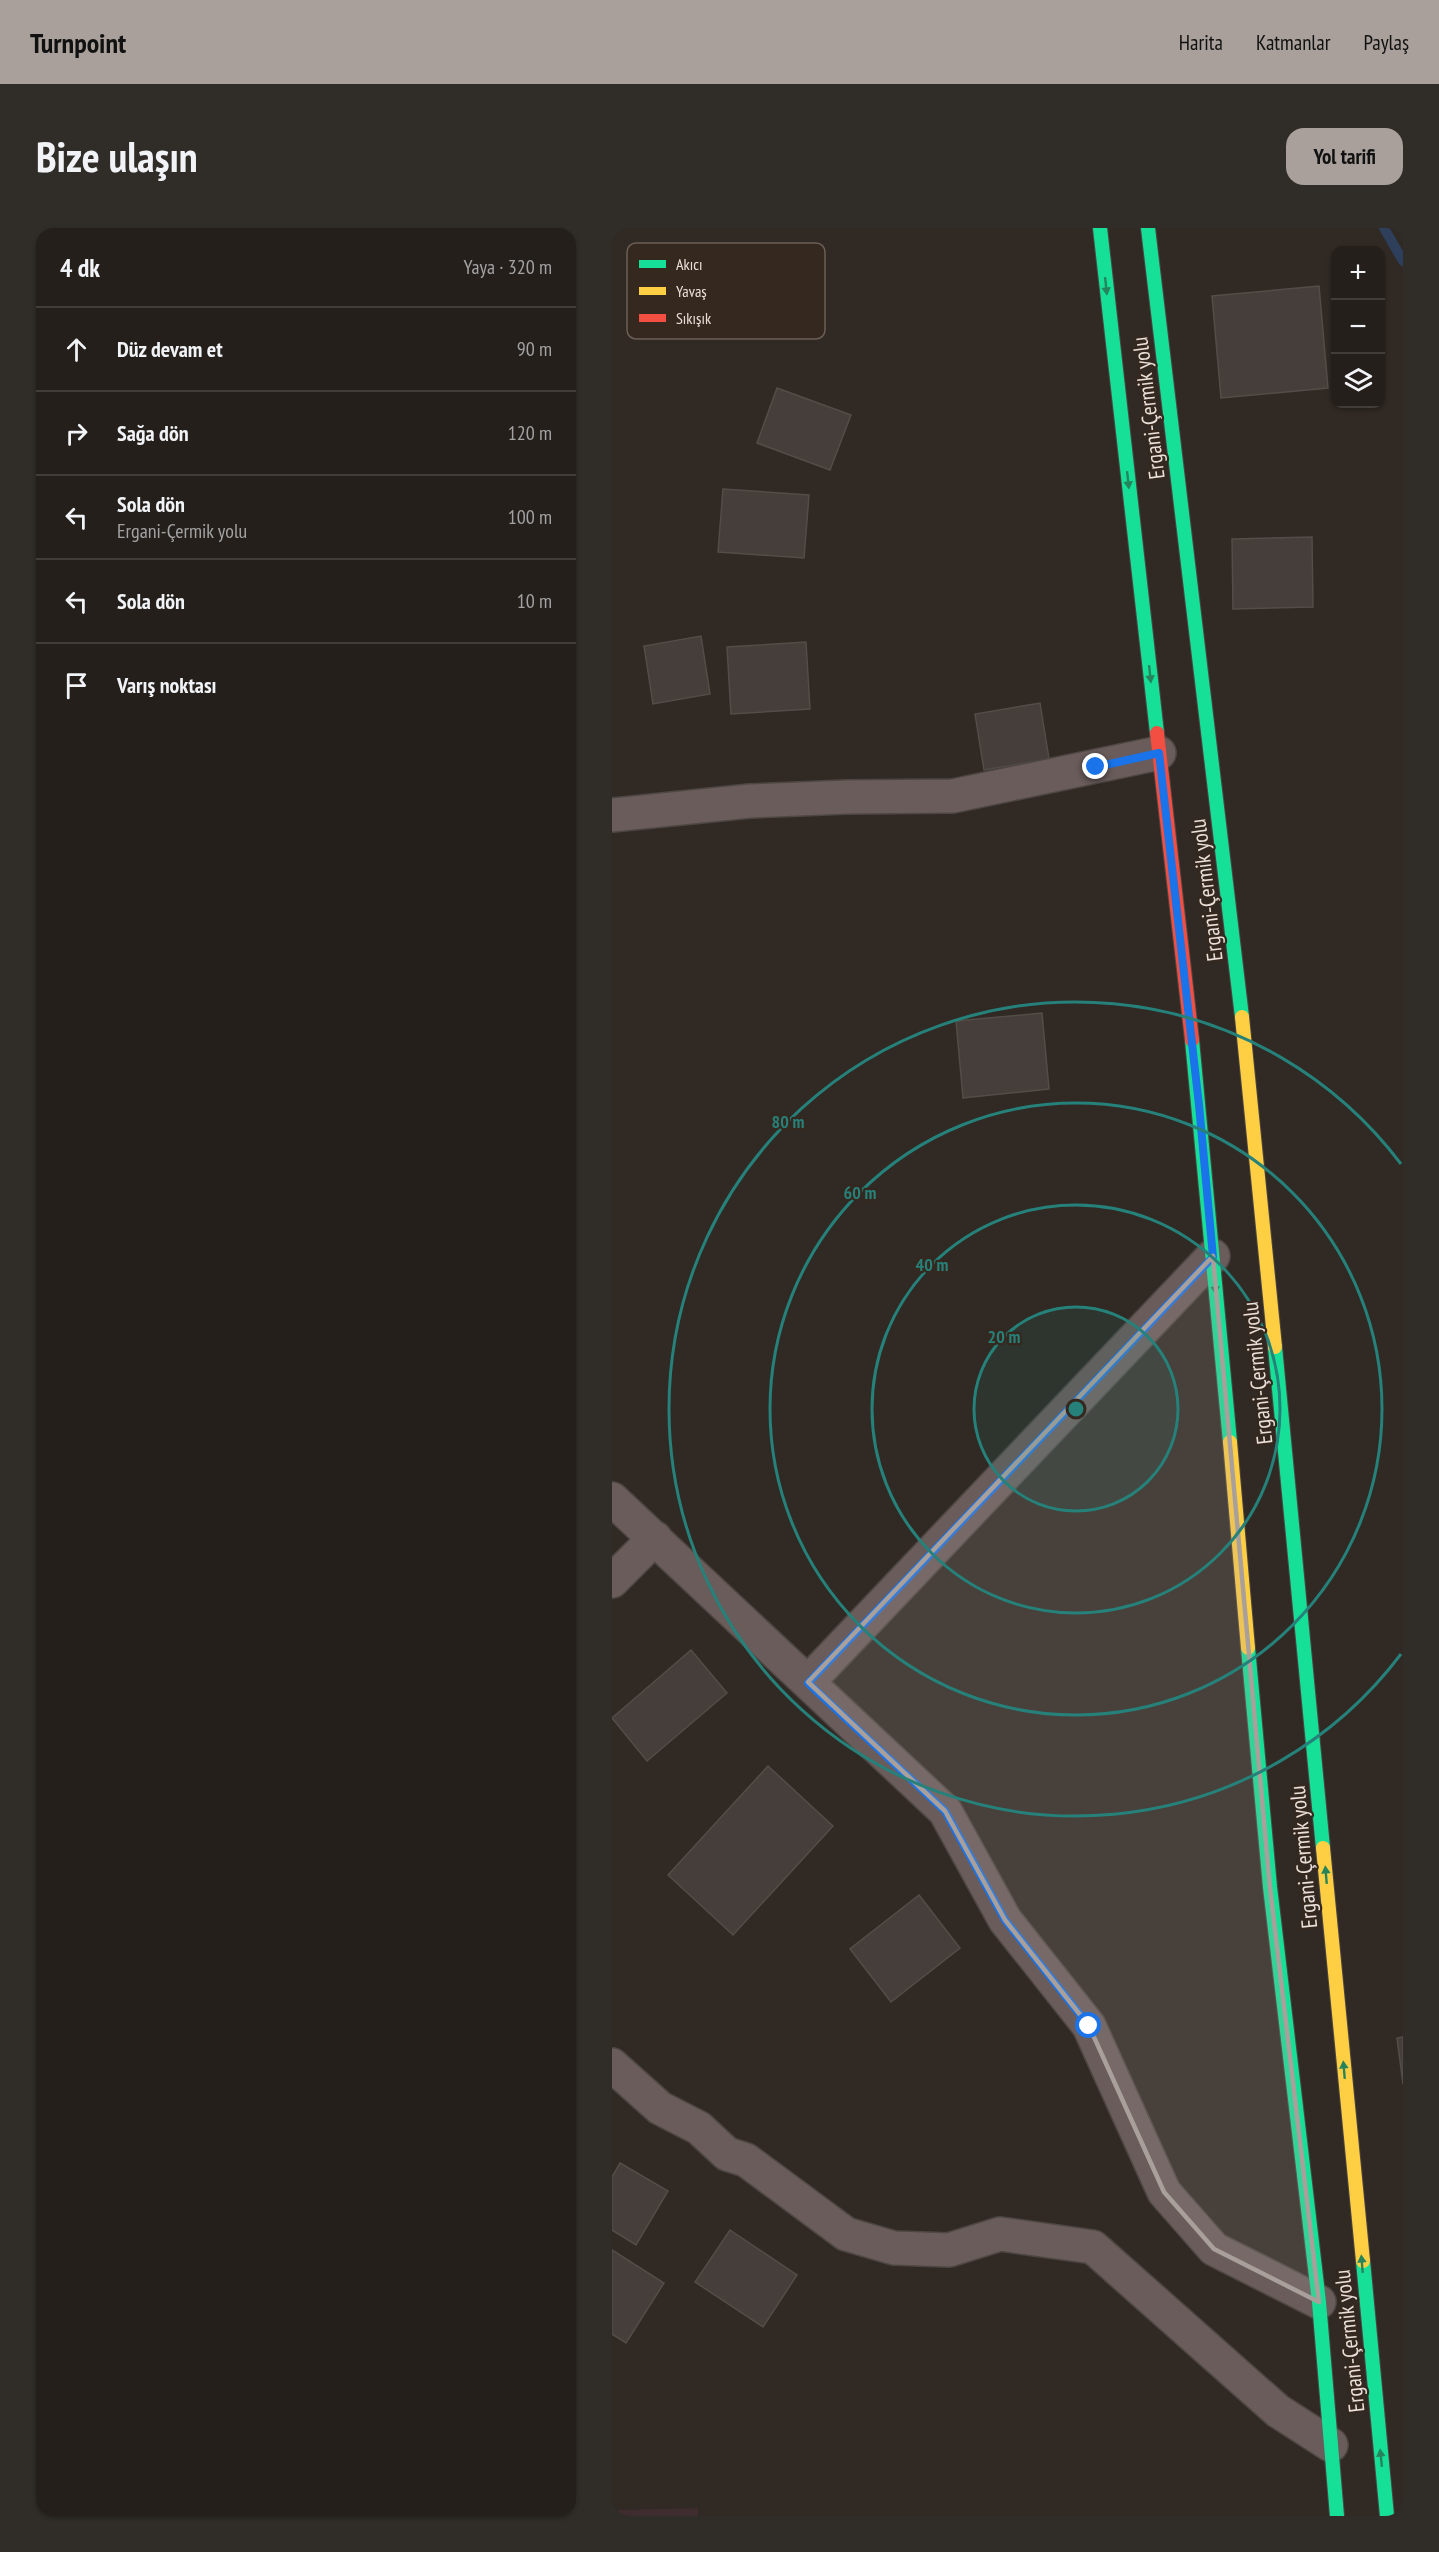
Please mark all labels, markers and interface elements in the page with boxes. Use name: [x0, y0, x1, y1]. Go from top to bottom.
text: Turnpoint: [30, 24, 126, 61]
text: Harita: [1179, 29, 1223, 56]
text: Katmanlar: [1256, 29, 1330, 56]
text: Paylaş: [1363, 29, 1409, 56]
button: Yol tarifi: [1286, 128, 1403, 185]
text: Bize ulaşın: [36, 129, 198, 184]
legend: [627, 243, 825, 339]
map controls: [1331, 246, 1385, 408]
button: +: [1331, 246, 1385, 300]
text: 4 dk: [60, 251, 100, 284]
text: Yaya · 320 m: [464, 254, 552, 280]
text: Akıcı: [676, 254, 702, 274]
one-way arrow: [1102, 277, 1111, 296]
text: Yavaş: [676, 281, 707, 301]
button: −: [1331, 300, 1385, 354]
text: Sıkışık: [676, 308, 712, 328]
icon: ahead: [60, 333, 93, 366]
text: Düz devam et: [117, 335, 223, 363]
street label: Ergani-Çermik yolu: [1125, 335, 1171, 481]
text: 90 m: [517, 336, 552, 362]
button: layers: [1331, 354, 1385, 408]
icon: right: [60, 417, 93, 450]
text: Sağa dön: [117, 419, 189, 447]
text: 120 m: [508, 420, 552, 446]
one-way arrow: [1124, 470, 1133, 489]
text: Sola dön: [117, 490, 185, 518]
icon: left: [60, 501, 93, 534]
text: 100 m: [508, 504, 552, 530]
text: Ergani-Çermik yolu: [117, 518, 247, 544]
icon: left: [60, 585, 93, 618]
text: Sola dön: [117, 587, 185, 615]
text: 10 m: [517, 588, 552, 614]
one-way arrow: [1145, 664, 1155, 683]
icon: arrive: [60, 669, 93, 702]
text: Varış noktası: [117, 671, 217, 699]
route end: [1082, 753, 1108, 779]
street label: Ergani-Çermik yolu: [1183, 817, 1229, 963]
text: 80 m: [772, 1110, 804, 1133]
text: 60 m: [844, 1181, 876, 1204]
text: 40 m: [916, 1253, 948, 1276]
one-way arrow: [1210, 1276, 1220, 1295]
street label: Ergani-Çermik yolu: [1236, 1300, 1278, 1446]
text: 20 m: [988, 1325, 1020, 1348]
centre of rings: [1066, 1399, 1086, 1419]
street label: Ergani-Çermik yolu: [1283, 1784, 1323, 1930]
one-way arrow: [1321, 1866, 1331, 1885]
route start: [1075, 2012, 1101, 2038]
one-way arrow: [1339, 2060, 1349, 2079]
one-way arrow: [1357, 2254, 1367, 2273]
street label: Ergani-Çermik yolu: [1328, 2268, 1370, 2414]
one-way arrow: [1376, 2448, 1386, 2467]

